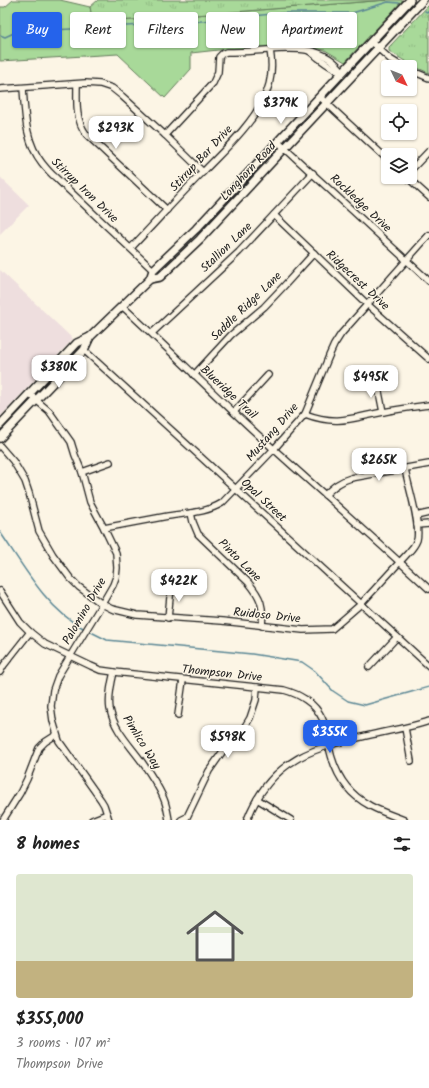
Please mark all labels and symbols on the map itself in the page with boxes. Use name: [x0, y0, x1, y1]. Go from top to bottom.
north arrow: [381, 60, 417, 96]
pin: $379K: [253, 91, 309, 125]
pin: $293K: [88, 116, 144, 150]
street label: Stirrup Bar Drive: [165, 120, 238, 196]
street label: Longhorn Road: [216, 137, 282, 205]
street label: Stirrup Iron Drive: [47, 153, 123, 228]
street label: Rockledge Drive: [325, 170, 396, 238]
street label: Stallion Lane: [196, 217, 257, 277]
street label: Ridgecrest Drive: [321, 246, 394, 315]
street label: Saddle Ridge Lane: [206, 267, 287, 345]
pin: $380K: [31, 355, 87, 389]
street label: Blueridge Trail: [196, 361, 262, 424]
pin: $495K: [343, 365, 399, 399]
street label: Mustang Drive: [241, 398, 304, 466]
pin: $265K: [351, 448, 407, 482]
street label: Opal Street: [236, 474, 291, 527]
street label: Pinto Lane: [214, 534, 266, 587]
pin: $422K: [151, 569, 207, 603]
street label: Palomino Drive: [58, 574, 112, 648]
street label: Ruidoso Drive: [232, 603, 302, 629]
street label: Thompson Drive: [181, 660, 263, 687]
street label: Pimlico Way: [117, 711, 166, 773]
pin: $355K: [302, 720, 358, 754]
pin: $598K: [200, 725, 256, 759]

